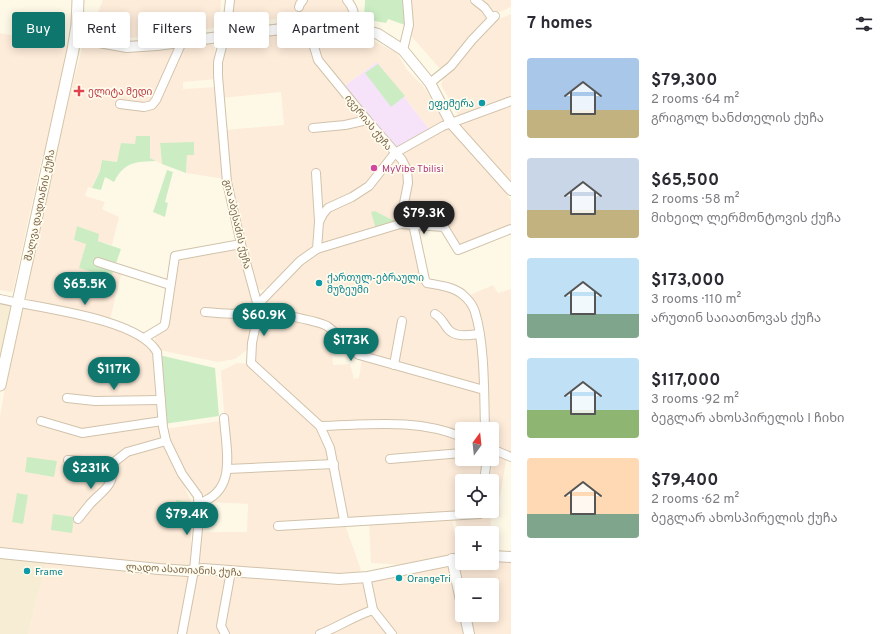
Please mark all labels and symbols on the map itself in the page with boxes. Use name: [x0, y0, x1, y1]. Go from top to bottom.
marker: ელიტა მედი: [73, 85, 85, 97]
place label: ელიტა მედი: [88, 86, 153, 99]
street label: ივერიას ქუჩა: [341, 92, 394, 154]
place label: ეფემერა: [428, 98, 474, 111]
marker: ეფემერა: [477, 98, 487, 108]
street label: შალვა დადიანის ქუჩა: [22, 148, 59, 262]
marker: MyVibe Tbilisi: [369, 163, 379, 173]
place label: MyVibe Tbilisi: [382, 163, 443, 176]
street label: გია აბესაძის ქუჩა: [220, 178, 253, 270]
pin: $79.3K: [391, 201, 457, 235]
pin: $65.5K: [52, 272, 118, 306]
place label: ქართულ-ებრაული მუზეუმი: [327, 272, 424, 297]
marker: ქართულ-ებრაული მუზეუმი: [314, 278, 324, 288]
pin: $60.9K: [231, 303, 297, 337]
pin: $173K: [323, 328, 379, 362]
pin: $117K: [86, 357, 142, 391]
north arrow: [455, 422, 499, 466]
pin: $231K: [63, 456, 119, 490]
pin: $79.4K: [154, 502, 220, 536]
street label: ლადო ასათიანის ქუჩა: [126, 561, 242, 580]
marker: Frame: [22, 566, 32, 576]
place label: Frame: [35, 566, 63, 579]
marker: OrangeTri: [394, 573, 404, 583]
place label: OrangeTri: [407, 573, 451, 586]

